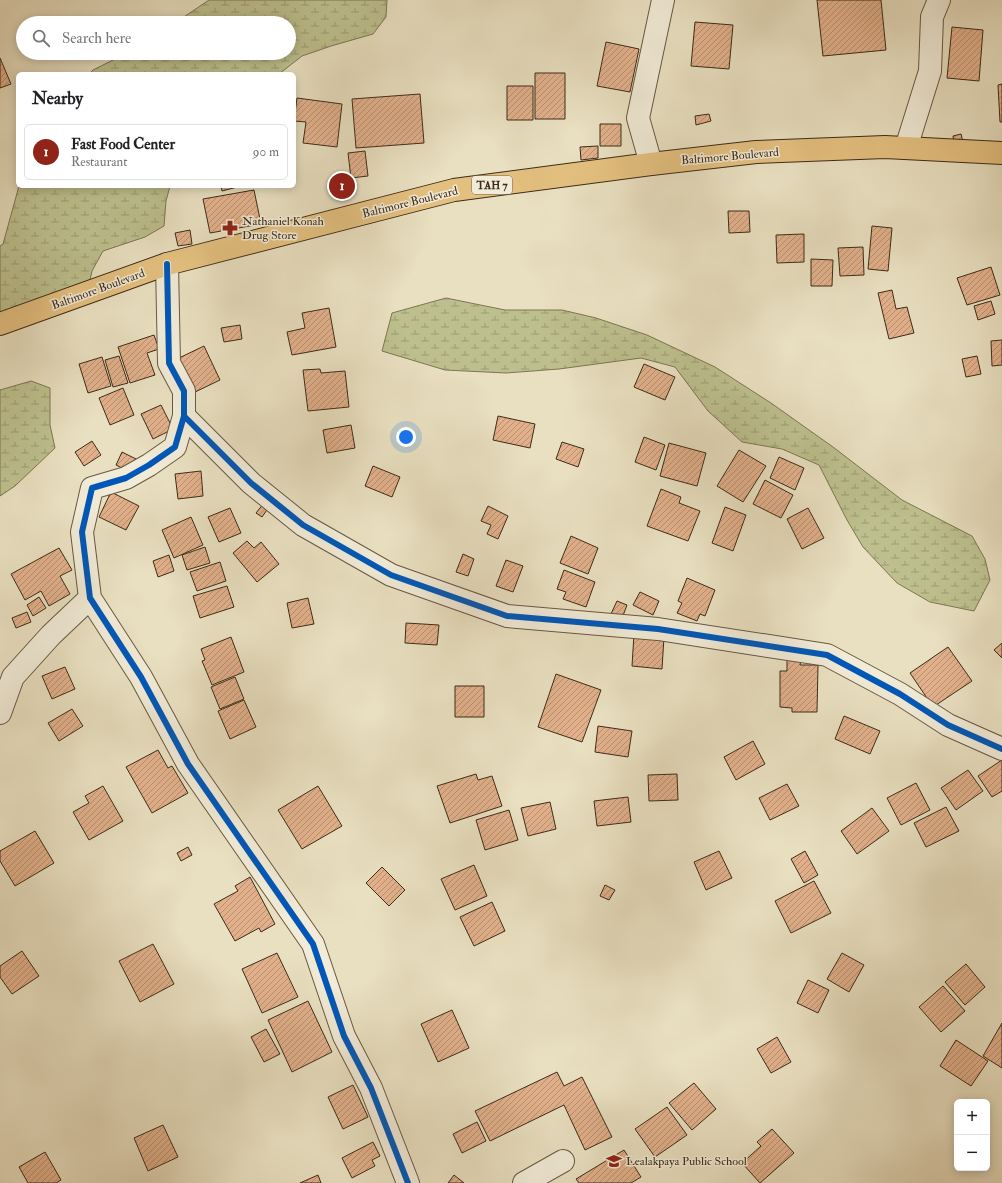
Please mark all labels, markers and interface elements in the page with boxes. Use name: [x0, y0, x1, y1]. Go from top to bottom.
search box: [16, 16, 296, 60]
icon: search: [30, 27, 52, 49]
text: Search here: [62, 29, 131, 48]
text: Nearby: [32, 88, 83, 109]
text: Fast Food Center: [71, 135, 175, 154]
text: 1: [44, 144, 48, 160]
text: 90 m: [253, 144, 279, 160]
street label: Baltimore Boulevard: [680, 145, 780, 168]
text: Restaurant: [71, 154, 127, 170]
pin: 1: [329, 171, 355, 201]
road number: TAH 7: [472, 176, 512, 194]
street label: Baltimore Boulevard: [361, 183, 460, 222]
place label: Nathaniel Konah Drug Store: [242, 214, 325, 243]
pharmacy icon: Nathaniel Konah Drug Store: [221, 219, 239, 237]
street label: Baltimore Boulevard: [49, 266, 147, 313]
your location: [396, 427, 416, 447]
map controls: [954, 1099, 990, 1171]
button: +: [954, 1099, 990, 1135]
button: −: [954, 1135, 990, 1171]
school or university icon: Lealakpaya Public School: [605, 1152, 623, 1170]
place label: Lealakpaya Public School: [626, 1154, 747, 1169]

